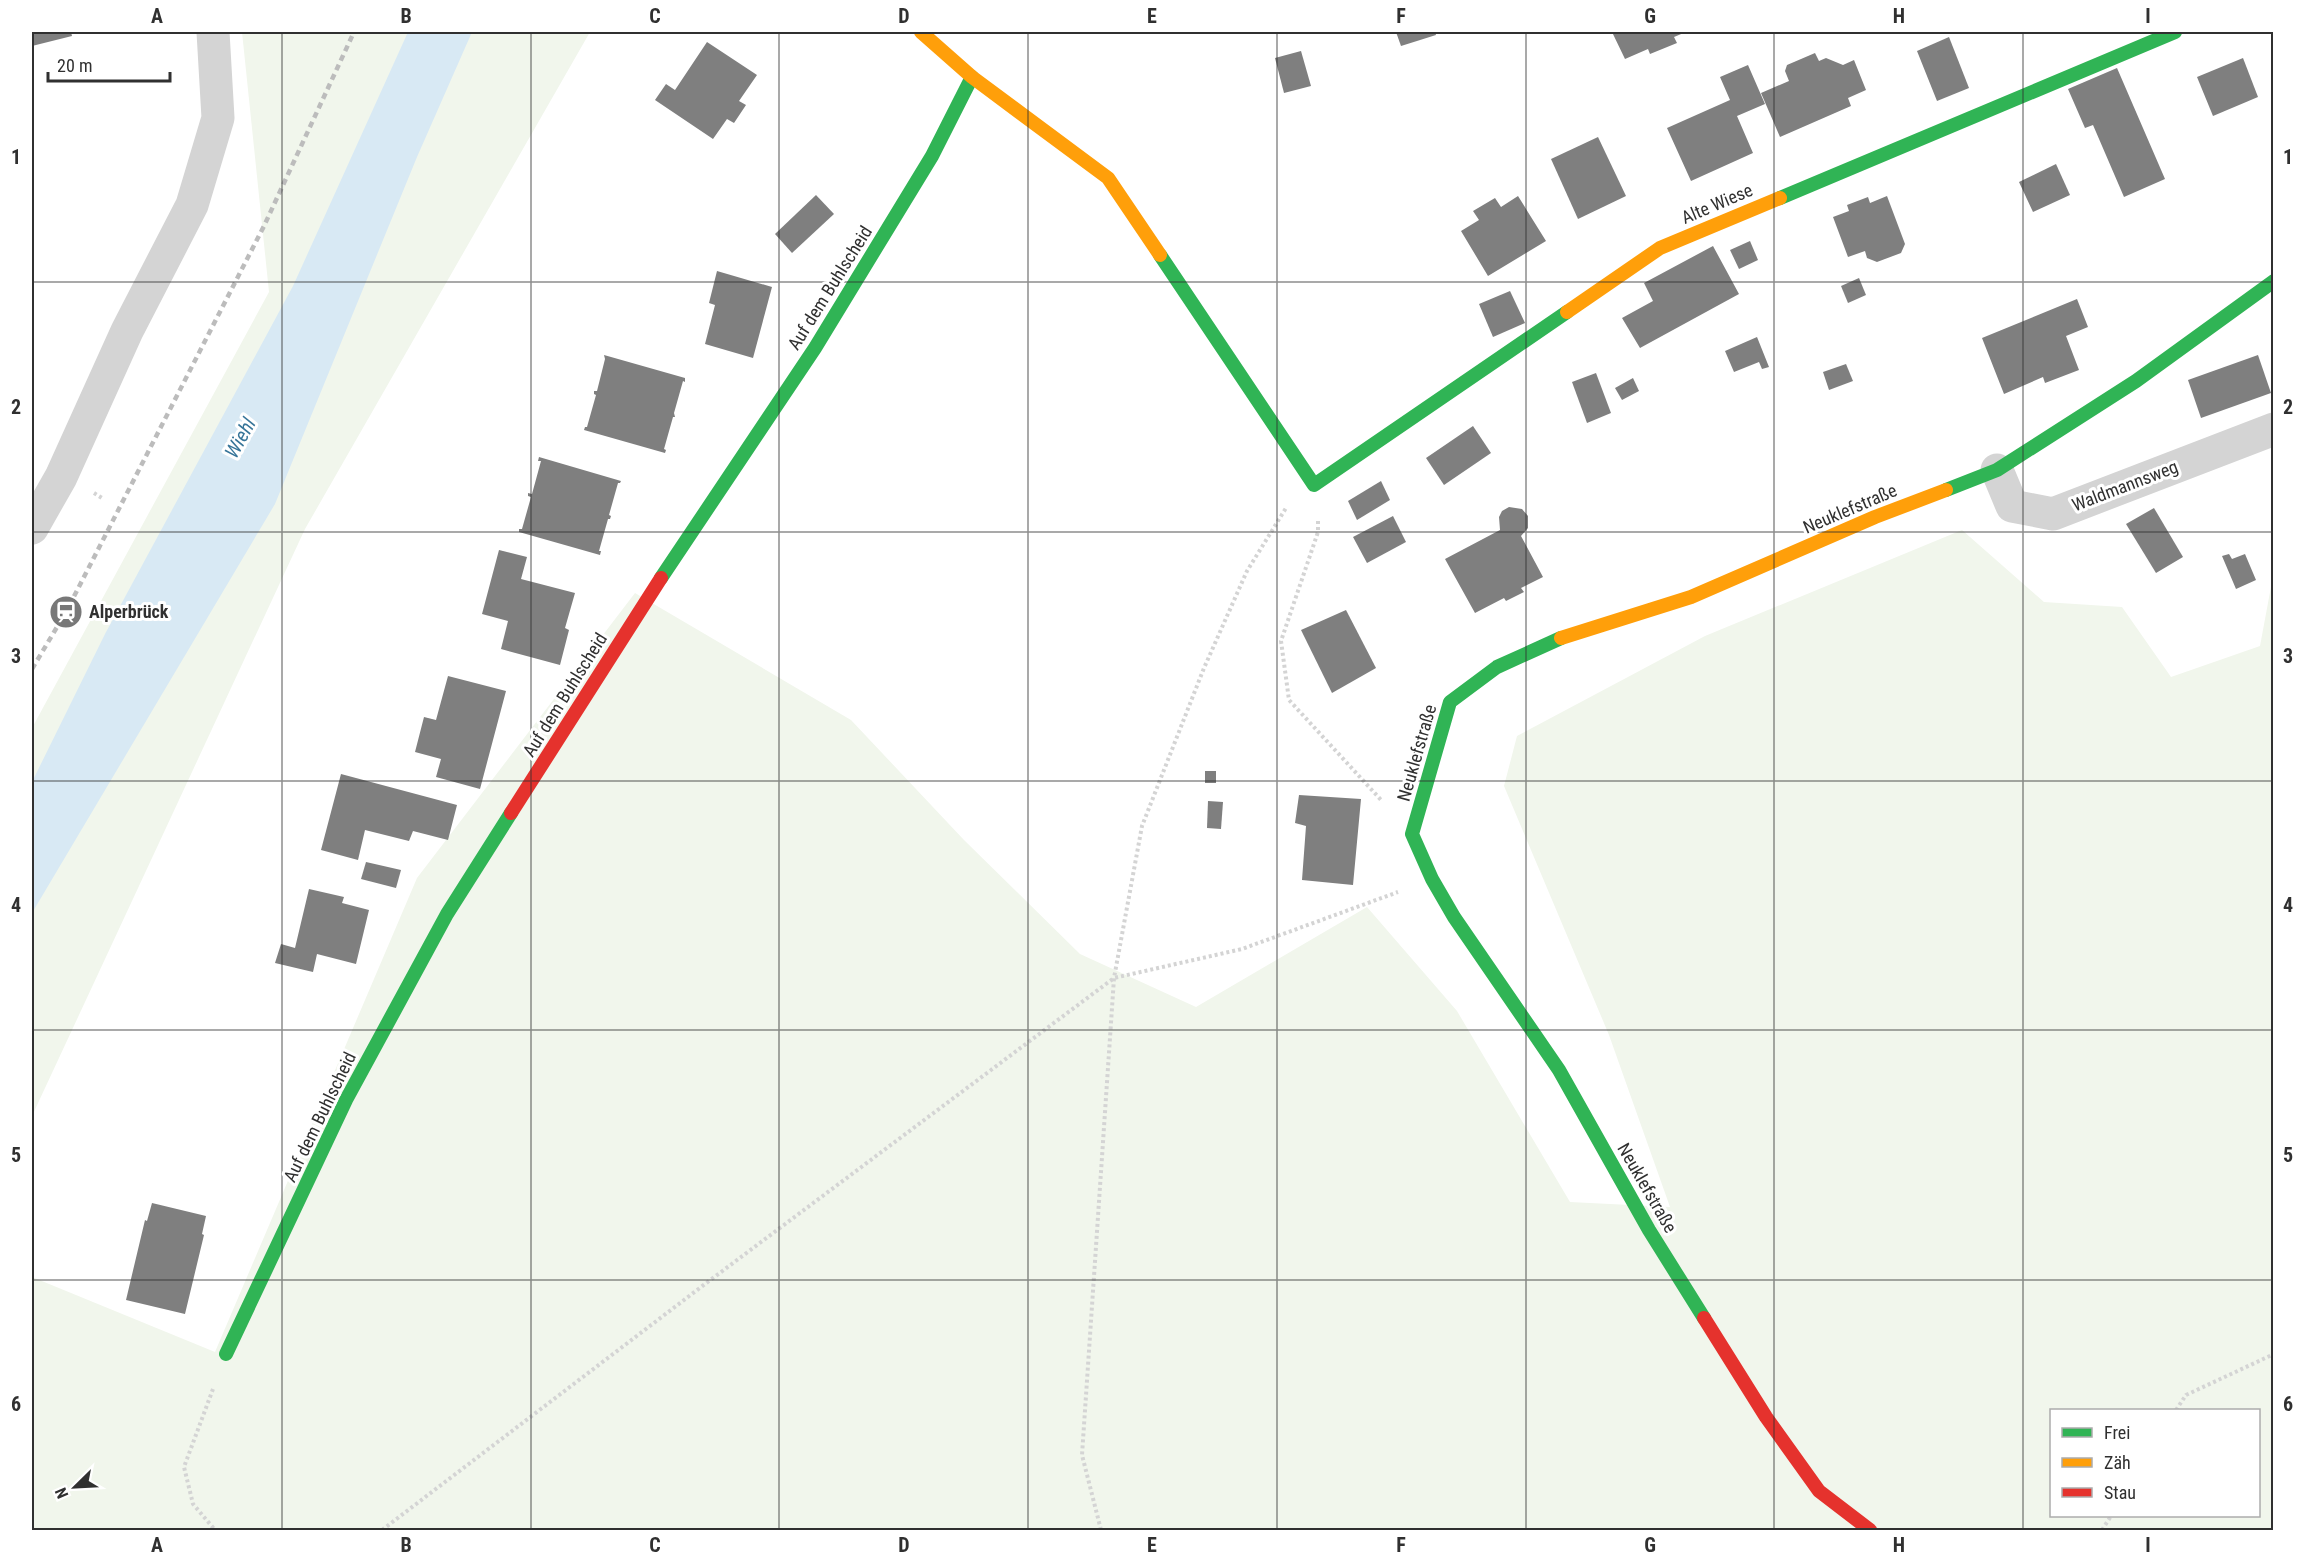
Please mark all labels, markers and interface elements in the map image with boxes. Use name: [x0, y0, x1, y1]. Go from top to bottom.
text: A: [151, 4, 163, 28]
text: B: [400, 4, 412, 28]
text: C: [649, 4, 661, 28]
text: D: [898, 4, 910, 28]
text: E: [1147, 4, 1157, 28]
text: F: [1396, 4, 1406, 28]
text: G: [1644, 4, 1656, 28]
text: H: [1893, 4, 1905, 28]
text: I: [2145, 4, 2151, 28]
scale bar: [48, 45, 170, 83]
text: 20 m: [57, 55, 92, 76]
text: 1: [11, 145, 21, 169]
text: 1: [2283, 145, 2293, 169]
street label: Alte Wiese: [1678, 179, 1756, 228]
street label: Auf dem Buhlscheid: [783, 222, 876, 353]
text: 2: [11, 395, 21, 419]
text: 2: [2283, 395, 2293, 419]
water label: Wiehl: [219, 413, 261, 462]
street label: Waldmannsweg: [2069, 456, 2181, 515]
street label: Neuklefstraße: [1800, 479, 1900, 538]
station icon: Alperbrück: [48, 594, 84, 630]
place label: Alperbrück: [89, 601, 169, 622]
street label: Auf dem Buhlscheid: [518, 629, 611, 760]
text: 3: [11, 644, 21, 668]
text: 3: [2283, 644, 2293, 668]
street label: Neuklefstraße: [1393, 702, 1440, 804]
text: 4: [11, 893, 21, 917]
text: 4: [2283, 893, 2293, 917]
street label: Auf dem Buhlscheid: [279, 1048, 360, 1185]
street label: Neuklefstraße: [1613, 1139, 1681, 1236]
text: 5: [11, 1143, 21, 1167]
text: 5: [2283, 1143, 2293, 1167]
text: 6: [11, 1392, 21, 1416]
text: 6: [2283, 1392, 2293, 1416]
legend: [2050, 1409, 2260, 1517]
text: Frei: [2104, 1422, 2130, 1443]
text: Zäh: [2104, 1452, 2131, 1473]
north arrow: [45, 1457, 105, 1517]
text: Stau: [2104, 1482, 2136, 1503]
text: N: [51, 1485, 72, 1501]
text: A: [151, 1533, 163, 1557]
text: B: [400, 1533, 412, 1557]
text: C: [649, 1533, 661, 1557]
text: D: [898, 1533, 910, 1557]
text: E: [1147, 1533, 1157, 1557]
text: F: [1396, 1533, 1406, 1557]
text: G: [1644, 1533, 1656, 1557]
text: H: [1893, 1533, 1905, 1557]
text: I: [2145, 1533, 2151, 1557]

